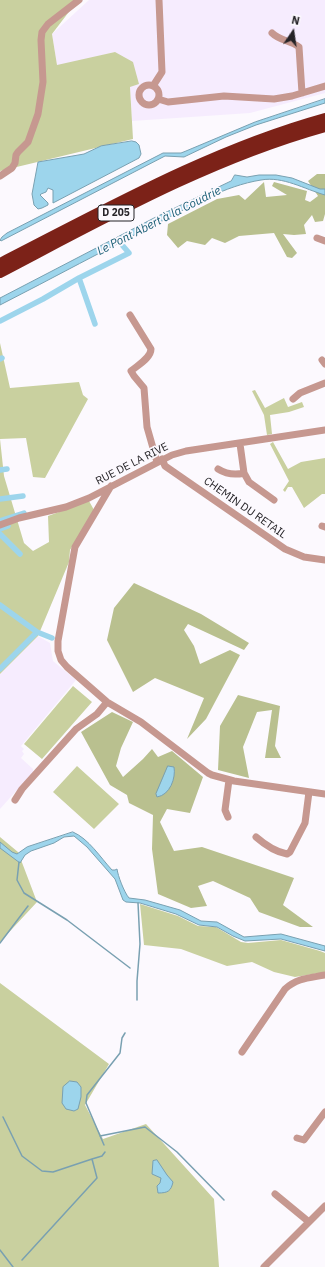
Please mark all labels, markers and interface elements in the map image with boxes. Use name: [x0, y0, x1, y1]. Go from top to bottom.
north arrow: [273, 12, 313, 52]
text: N: [290, 13, 301, 28]
water label: Le Pont Abert à la Coudrie: [95, 183, 223, 259]
road number: D 205: [98, 205, 134, 221]
street label: RUE DE LA RIVE: [94, 440, 170, 488]
street label: CHEMIN DU RETAIL: [201, 474, 289, 542]

